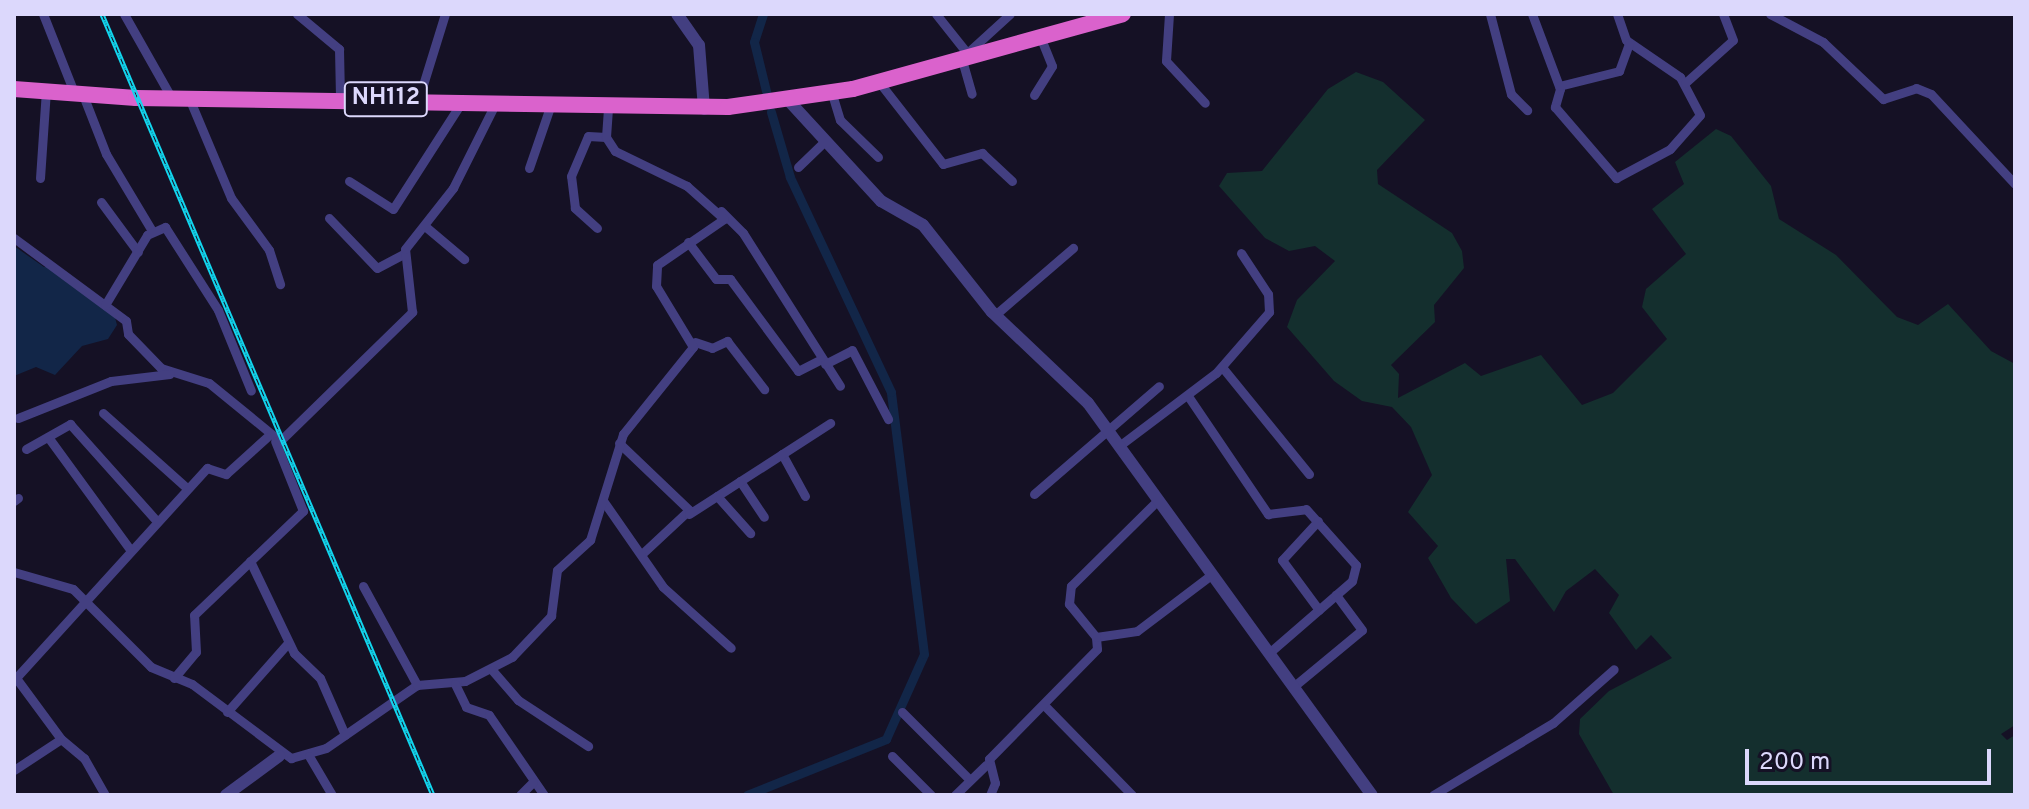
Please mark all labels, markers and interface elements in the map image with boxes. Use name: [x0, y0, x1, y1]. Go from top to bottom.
road number: NH112: [342, 79, 430, 119]
scale bar: [1749, 733, 1995, 783]
text: 200 m: [1759, 748, 1830, 778]

